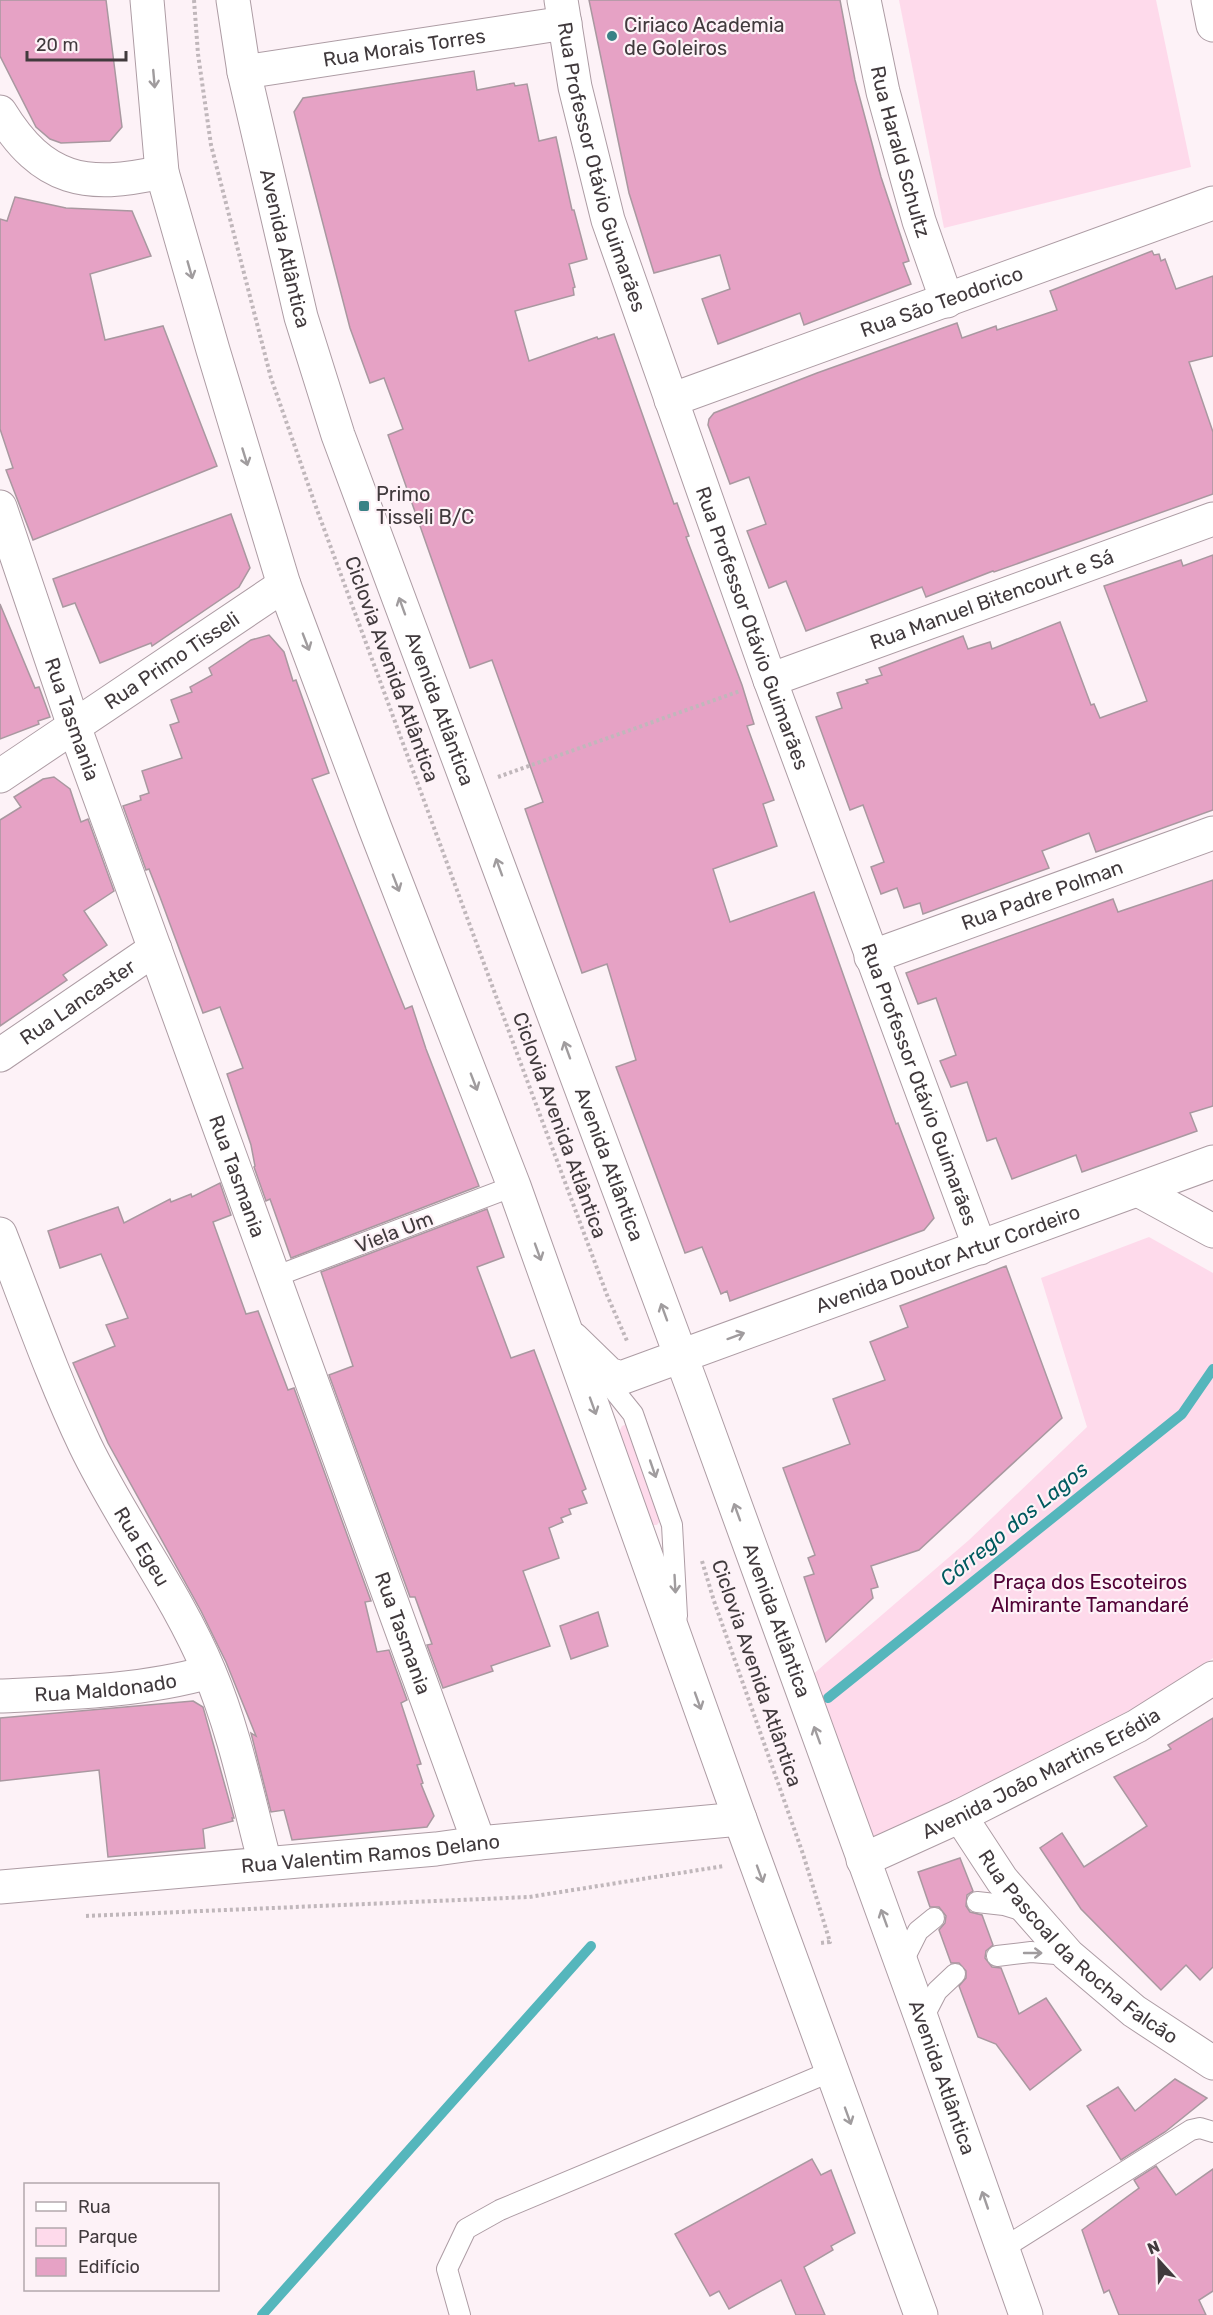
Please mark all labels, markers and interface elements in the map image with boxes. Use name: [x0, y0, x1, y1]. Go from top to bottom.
place label: Ciriaco Academia de Goleiros: [624, 13, 785, 60]
street label: Rua Professor Otávio Guimarães: [553, 20, 651, 315]
street label: Rua Morais Torres: [321, 23, 487, 72]
scale bar: [27, 24, 126, 62]
marker: Ciriaco Academia de Goleiros: [605, 29, 619, 43]
text: 20 m: [36, 34, 78, 56]
street label: Rua Harald Schultz: [866, 64, 936, 241]
one-way arrow: [149, 69, 160, 89]
street label: Avenida Atlântica: [255, 167, 316, 331]
one-way arrow: [185, 260, 196, 279]
street label: Rua São Teodorico: [857, 261, 1026, 342]
one-way arrow: [240, 447, 251, 466]
place label: Primo Tisseli B/C: [376, 482, 474, 529]
street label: Rua Professor Otávio Guimarães: [691, 483, 814, 773]
marker: Primo Tisseli B/C: [357, 499, 371, 513]
street label: Rua Manuel Bitencourt e Sá: [867, 544, 1117, 655]
street label: Ciclovia Avenida Atlântica: [340, 552, 444, 786]
one-way arrow: [395, 597, 406, 616]
street label: Rua Primo Tisseli: [100, 606, 244, 714]
street label: Avenida Atlântica: [401, 627, 479, 789]
one-way arrow: [301, 632, 312, 651]
street label: Rua Tasmania: [40, 655, 105, 784]
street label: Rua Padre Polman: [958, 855, 1126, 935]
one-way arrow: [493, 859, 504, 877]
one-way arrow: [391, 873, 402, 892]
street label: Rua Professor Otávio Guimarães: [856, 940, 983, 1229]
street label: Rua Lancaster: [15, 954, 140, 1050]
street label: Ciclovia Avenida Atlântica: [508, 1008, 612, 1242]
one-way arrow: [561, 1041, 572, 1060]
one-way arrow: [469, 1073, 480, 1091]
street label: Avenida Atlântica: [570, 1082, 648, 1244]
street label: Rua Tasmania: [204, 1112, 270, 1241]
street label: Avenida Doutor Artur Cordeiro: [812, 1200, 1083, 1318]
street label: Viela Um: [352, 1206, 436, 1258]
one-way arrow: [533, 1242, 544, 1261]
one-way arrow: [658, 1303, 669, 1322]
one-way arrow: [726, 1330, 745, 1341]
one-way arrow: [588, 1396, 599, 1415]
water label: Córrego dos Lagos: [935, 1456, 1093, 1591]
one-way arrow: [648, 1459, 659, 1478]
street label: Rua Egeu: [109, 1502, 175, 1591]
one-way arrow: [731, 1503, 742, 1522]
street label: Avenida Atlântica: [738, 1540, 816, 1701]
street label: Ciclovia Avenida Atlântica: [707, 1556, 807, 1790]
street label: Rua Tasmania: [370, 1569, 436, 1698]
park label: Praça dos Escoteiros Almirante Tamandaré: [991, 1570, 1189, 1617]
one-way arrow: [670, 1573, 681, 1593]
street label: Rua Maldonado: [34, 1668, 179, 1707]
one-way arrow: [693, 1691, 704, 1710]
street label: Avenida João Martins Erédia: [918, 1703, 1165, 1844]
one-way arrow: [811, 1726, 822, 1745]
street label: Rua Valentim Ramos Delano: [240, 1829, 501, 1878]
street label: Rua Pascoal da Rocha Falcão: [973, 1845, 1183, 2049]
one-way arrow: [755, 1864, 766, 1883]
one-way arrow: [877, 1909, 888, 1928]
one-way arrow: [1022, 1947, 1042, 1959]
street label: Avenida Atlântica: [904, 1997, 981, 2158]
one-way arrow: [844, 2106, 855, 2125]
legend: [24, 2183, 219, 2291]
one-way arrow: [978, 2192, 989, 2210]
text: Rua: [78, 2196, 111, 2218]
text: Parque: [78, 2226, 138, 2248]
north arrow: [1129, 2231, 1189, 2291]
text: N: [1145, 2237, 1162, 2259]
text: Edifício: [78, 2256, 140, 2278]

